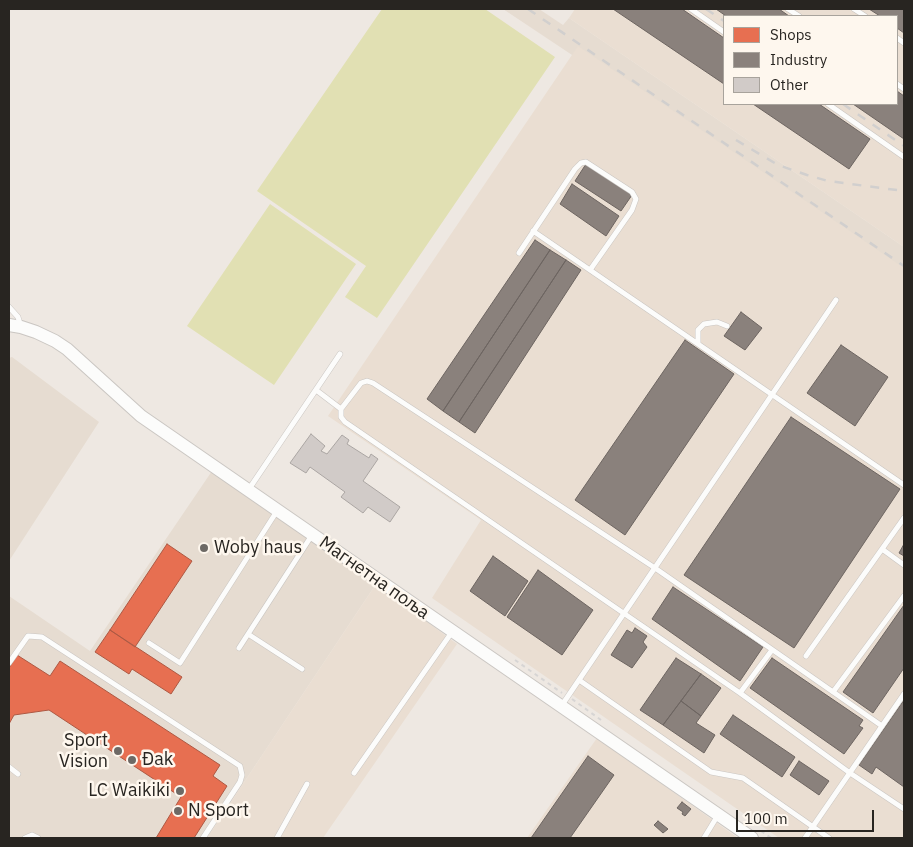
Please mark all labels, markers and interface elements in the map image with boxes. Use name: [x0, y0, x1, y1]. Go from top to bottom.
legend: [723, 15, 898, 105]
text: Shops: [770, 25, 812, 44]
text: Industry: [770, 50, 827, 69]
text: Other: [770, 75, 808, 94]
street label: Магнетна поља: [315, 532, 433, 624]
place label: Woby haus: [214, 537, 302, 559]
marker: Woby haus: [198, 542, 210, 554]
place label: Sport Vision: [59, 730, 108, 772]
marker: Sport Vision: [112, 745, 124, 757]
place label: Đak: [142, 749, 173, 771]
marker: Đak: [126, 754, 138, 766]
place label: LC Waikiki: [88, 780, 170, 802]
marker: LC Waikiki: [174, 785, 186, 797]
place label: N Sport: [188, 800, 249, 822]
scale bar: [738, 800, 876, 832]
marker: N Sport: [172, 805, 184, 817]
text: 100 m: [744, 809, 788, 828]

